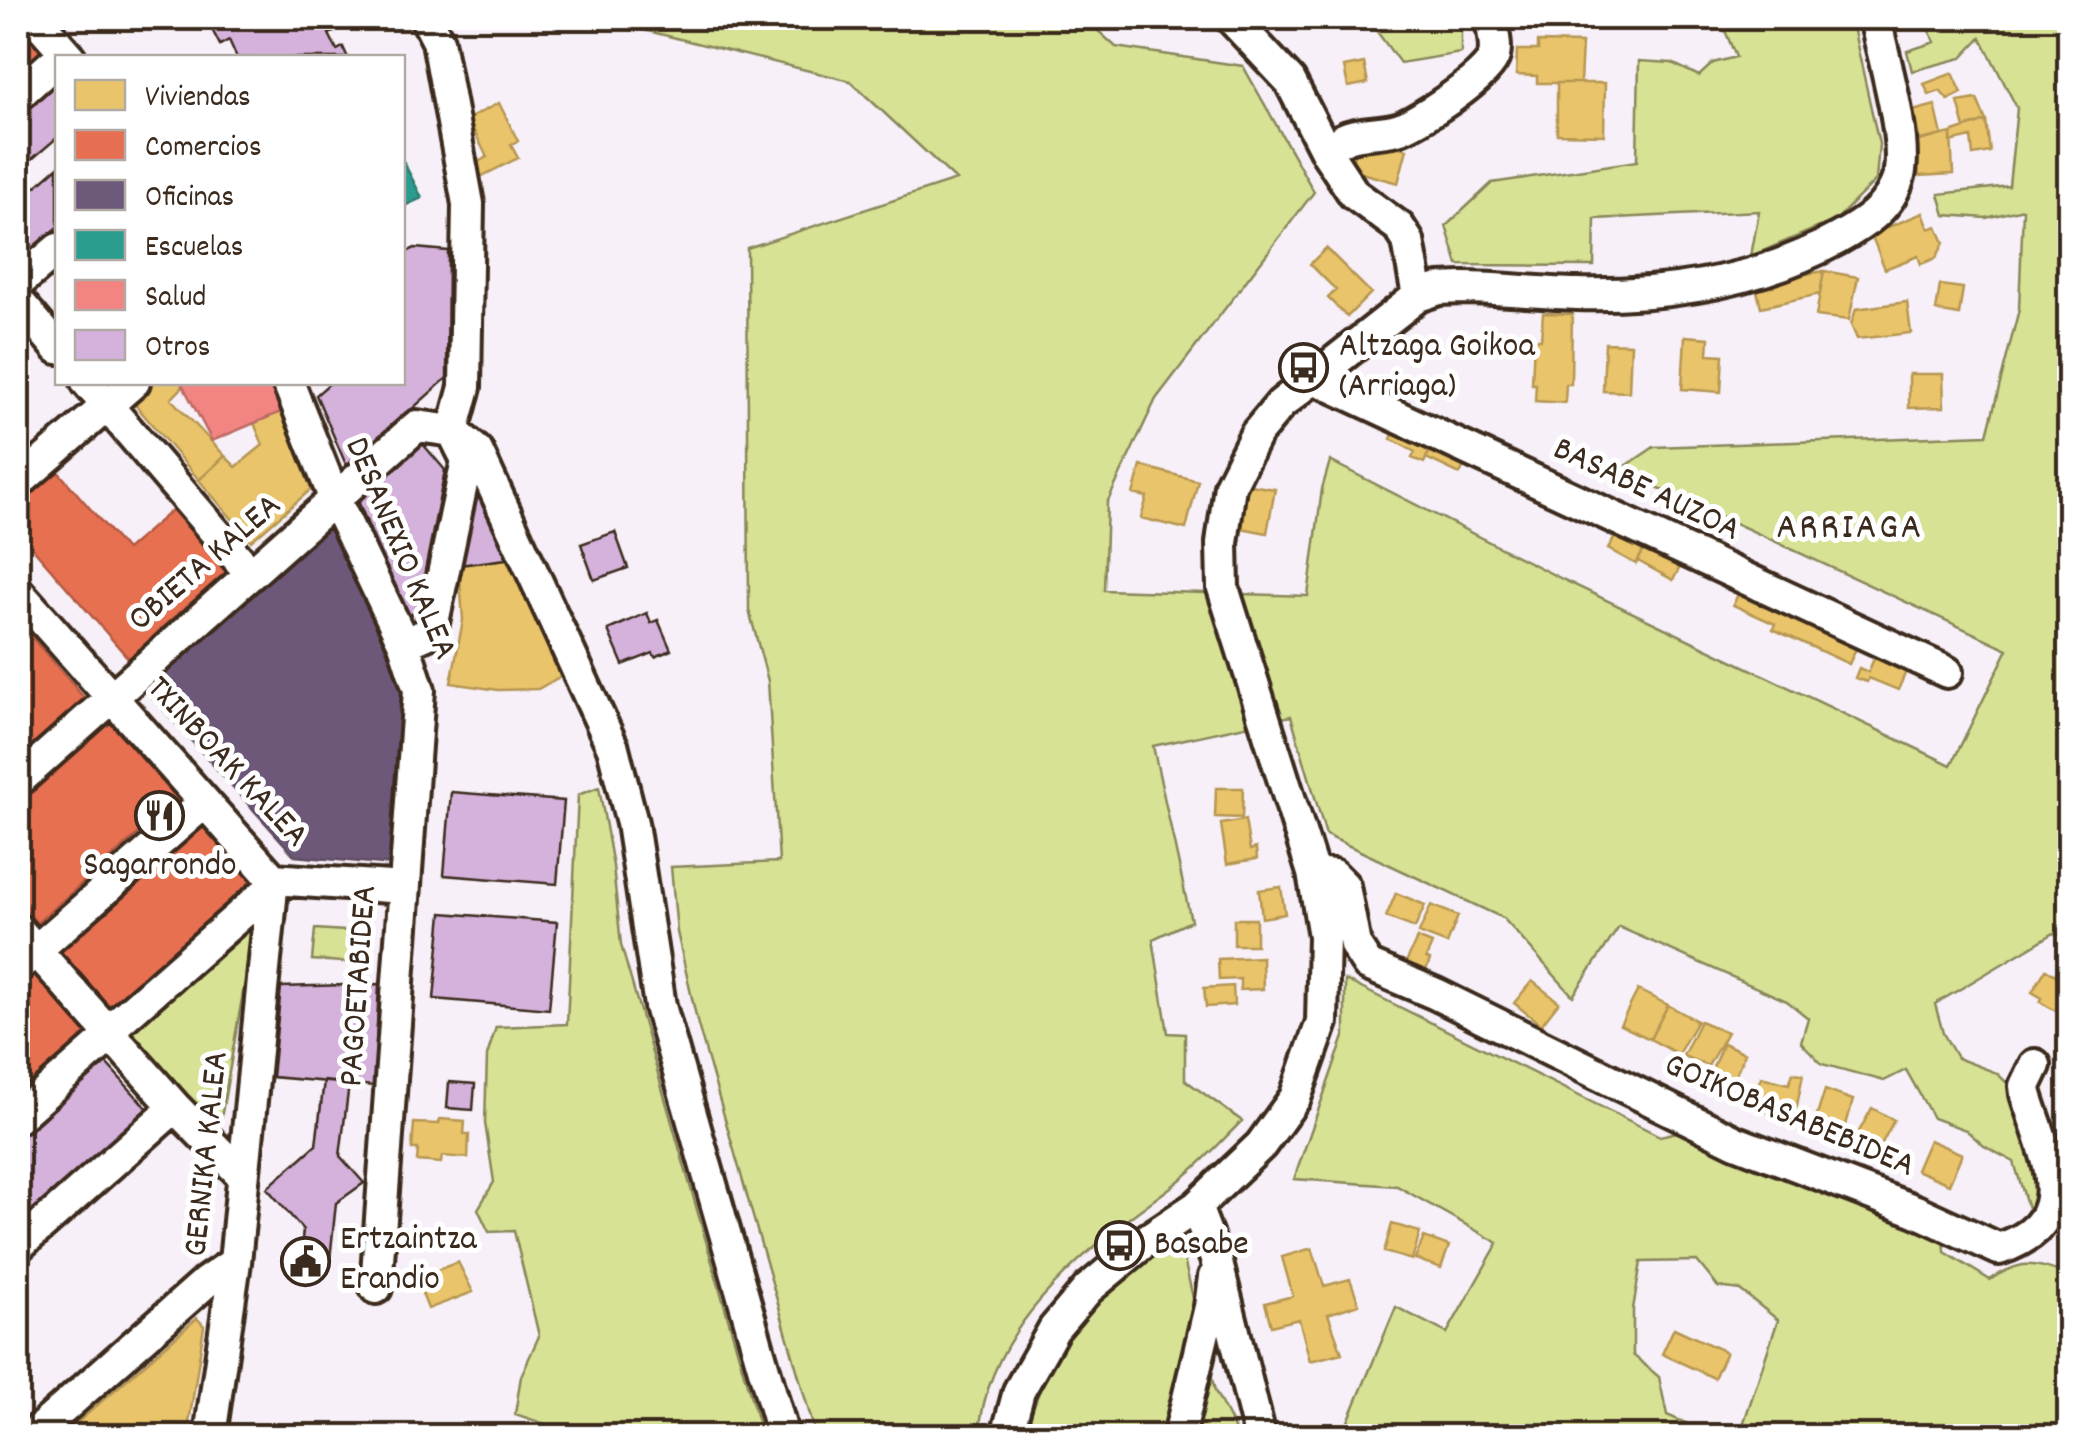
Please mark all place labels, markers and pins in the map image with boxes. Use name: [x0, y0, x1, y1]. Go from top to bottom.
place label: Altzaga Goikoa (Arriaga): [1339, 323, 1535, 413]
bus stop icon: Altzaga Goikoa (Arriaga): [1278, 342, 1330, 394]
restaurant icon: Sagarrondo: [134, 789, 186, 841]
place label: Sagarrondo: [83, 842, 237, 892]
place label: Ertzaintza Erandio: [340, 1216, 477, 1306]
bus stop icon: Basabe: [1093, 1220, 1145, 1272]
place label: Basabe: [1154, 1221, 1249, 1271]
public building icon: Ertzaintza Erandio: [279, 1235, 331, 1287]

